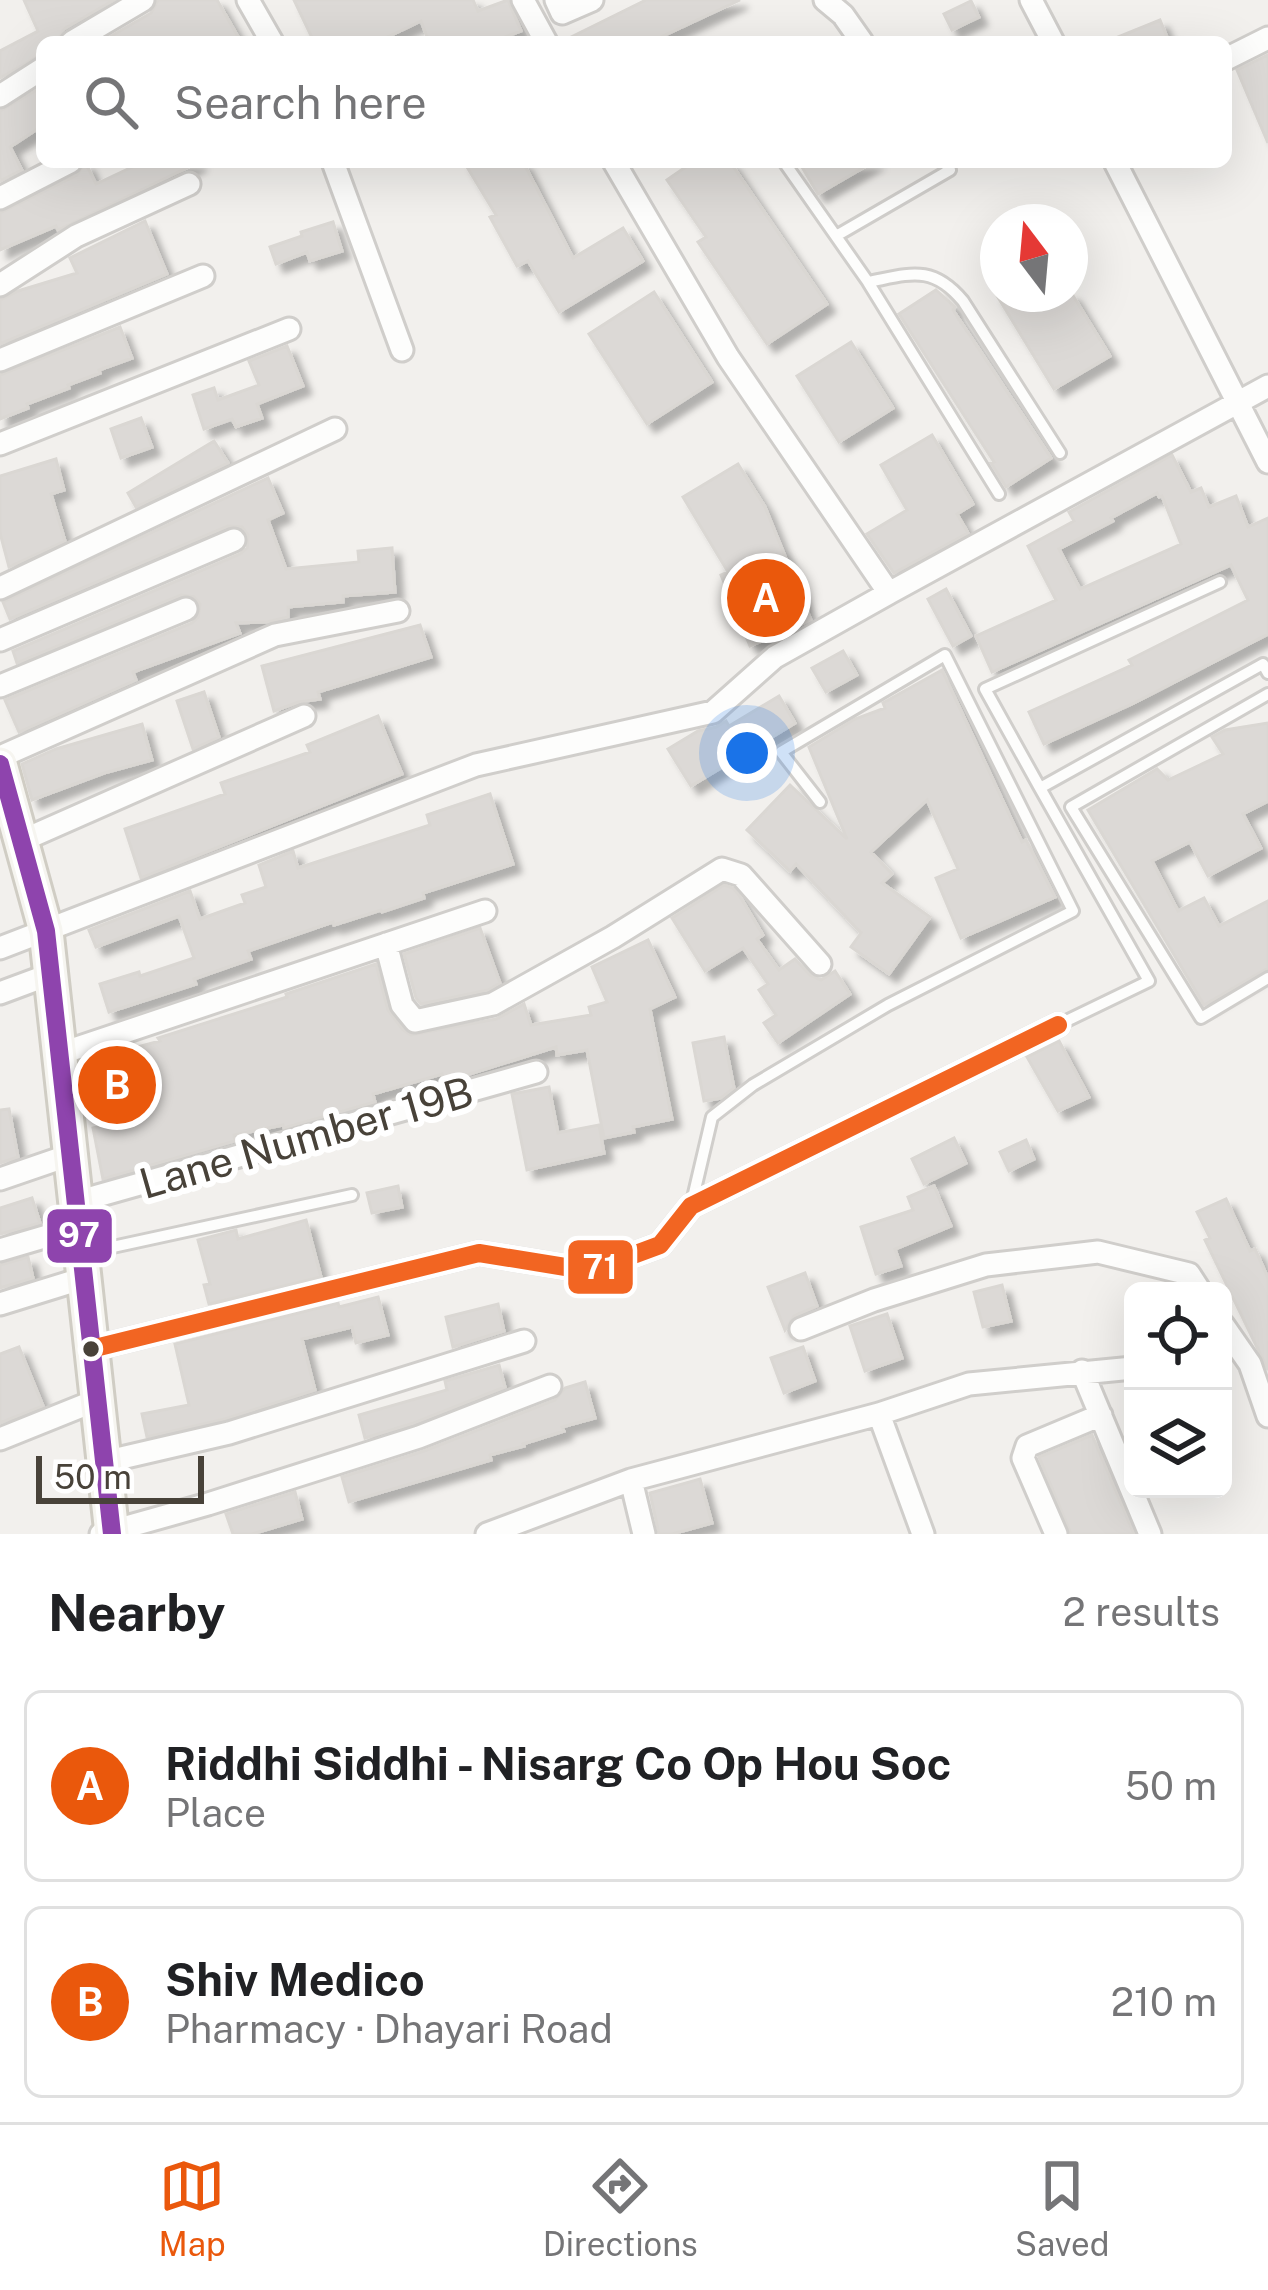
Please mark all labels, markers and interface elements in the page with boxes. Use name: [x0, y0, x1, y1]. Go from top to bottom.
search box: [36, 36, 1232, 168]
icon: search: [78, 69, 144, 135]
text: Search here: [174, 76, 427, 129]
north arrow: [980, 204, 1088, 312]
pin: A: [727, 553, 805, 643]
your location: [717, 723, 777, 783]
pin: B: [78, 1040, 156, 1130]
street label: Lane Number 19B: [134, 1066, 478, 1208]
line badge: 97: [45, 1207, 114, 1265]
text: 97: [58, 1216, 100, 1254]
line badge: 71: [566, 1238, 635, 1296]
text: 71: [582, 1248, 618, 1286]
map controls: [1124, 1282, 1232, 1498]
button: locate: [1124, 1282, 1232, 1390]
unlabelled marker: [80, 1338, 102, 1360]
button: layers: [1124, 1390, 1232, 1498]
scale bar: [36, 1450, 204, 1503]
text: 50 m: [54, 1458, 132, 1496]
text: Nearby: [48, 1583, 225, 1642]
text: 2 results: [1063, 1589, 1220, 1635]
text: Riddhi Siddhi - Nisarg Co Op Hou Soc: [165, 1737, 951, 1790]
text: A: [76, 1763, 104, 1809]
text: 50 m: [1125, 1763, 1217, 1809]
text: Place: [165, 1790, 266, 1836]
text: Shiv Medico: [165, 1953, 425, 2006]
text: B: [77, 1979, 103, 2025]
text: 210 m: [1111, 1979, 1217, 2025]
text: Pharmacy · Dhayari Road: [165, 2006, 613, 2052]
tab: Map: [159, 2153, 226, 2263]
tab: Directions: [543, 2153, 698, 2263]
tab: Saved: [1015, 2153, 1109, 2263]

